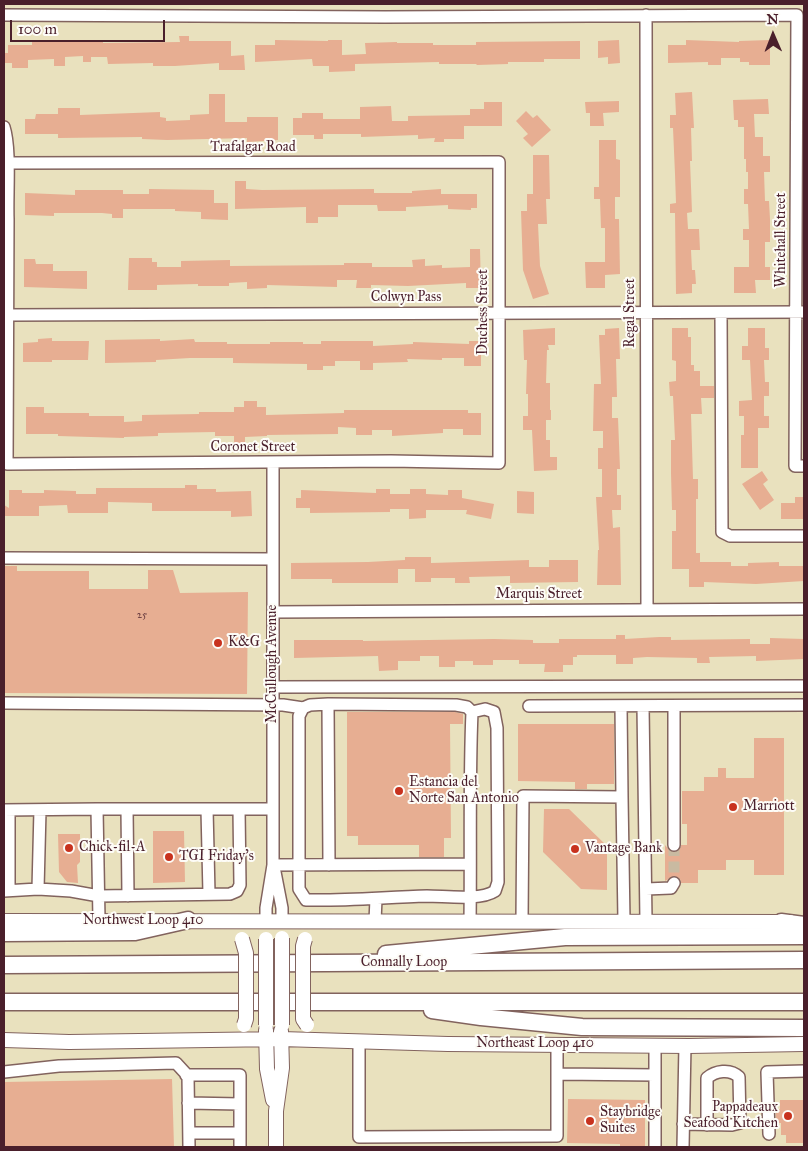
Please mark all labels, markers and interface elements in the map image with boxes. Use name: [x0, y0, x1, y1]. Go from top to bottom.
scale bar: [12, 10, 168, 42]
north arrow: [748, 10, 798, 60]
text: N: [767, 11, 779, 28]
text: 100 m: [18, 20, 57, 38]
street label: Trafalgar Road: [210, 140, 296, 156]
street label: Whitehall Street: [774, 193, 790, 287]
street label: Duchess Street: [476, 269, 492, 355]
street label: Regal Street: [623, 278, 639, 348]
street label: Colwyn Pass: [371, 290, 441, 306]
street label: Coronet Street: [210, 440, 296, 456]
street label: Marquis Street: [496, 587, 582, 603]
street label: McCullough Avenue: [265, 605, 281, 723]
house number: 25: [137, 608, 147, 622]
place label: K&G: [228, 635, 260, 651]
marker: K&G: [212, 637, 224, 649]
place label: Estancia del Norte San Antonio: [409, 775, 519, 808]
marker: Estancia del Norte San Antonio: [393, 785, 405, 797]
place label: Marriott: [743, 799, 795, 815]
marker: Marriott: [727, 801, 739, 813]
place label: Chick-fil-A: [79, 840, 145, 856]
place label: Vantage Bank: [585, 841, 663, 857]
marker: Chick-fil-A: [63, 842, 75, 854]
marker: Vantage Bank: [569, 843, 581, 855]
place label: TGI Friday's: [179, 849, 254, 865]
marker: TGI Friday's: [163, 851, 175, 863]
street label: Northwest Loop 410: [83, 913, 203, 929]
street label: Connally Loop: [361, 955, 447, 971]
street label: Northeast Loop 410: [476, 1036, 594, 1052]
place label: Pappadeaux Seafood Kitchen: [684, 1100, 778, 1132]
place label: Staybridge Suites: [600, 1105, 660, 1138]
marker: Pappadeaux Seafood Kitchen: [782, 1110, 794, 1122]
marker: Staybridge Suites: [584, 1115, 596, 1127]

